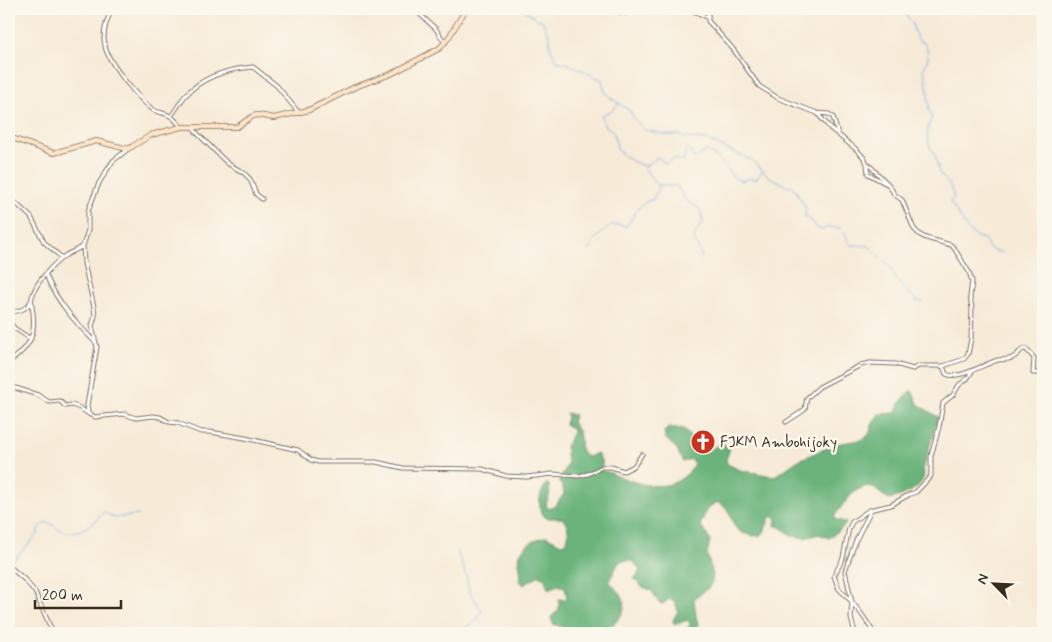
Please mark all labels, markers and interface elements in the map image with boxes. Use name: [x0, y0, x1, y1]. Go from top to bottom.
church icon: FJKM Ambohijoky: [690, 429, 716, 455]
place label: FJKM Ambohijoky: [720, 433, 837, 453]
north arrow: [970, 560, 1020, 610]
text: N: [973, 571, 993, 587]
scale bar: [35, 577, 121, 609]
text: 200 m: [42, 586, 83, 606]

